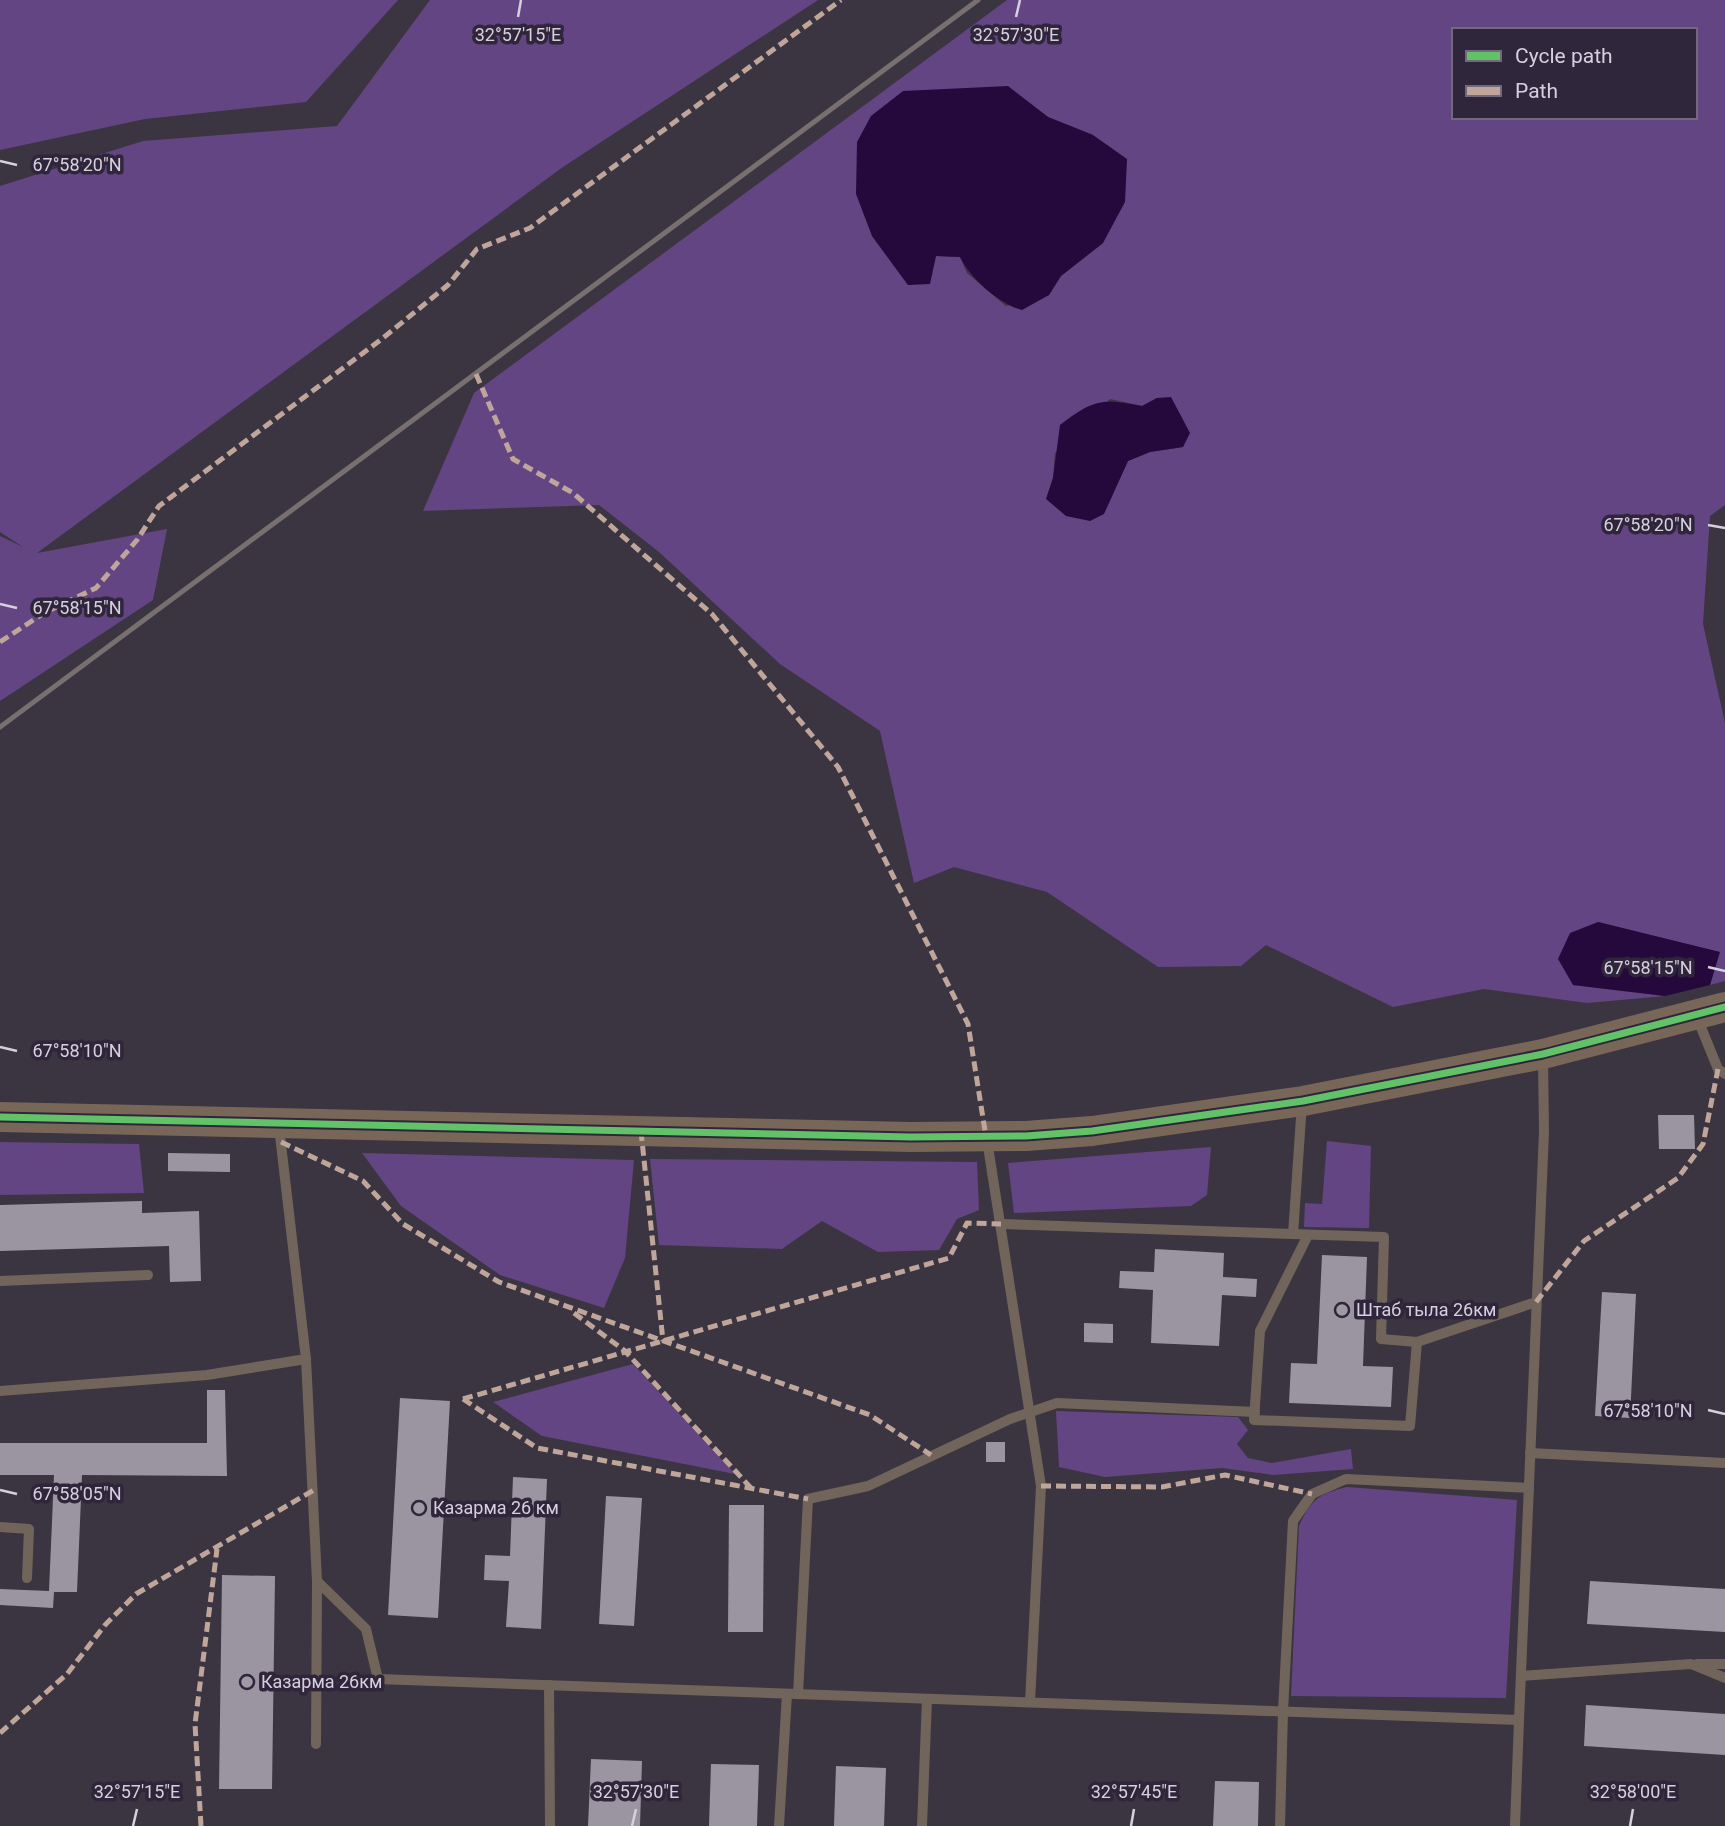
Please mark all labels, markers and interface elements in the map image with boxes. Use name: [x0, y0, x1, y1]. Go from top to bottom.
text: 32°57'15"E: [475, 24, 561, 45]
text: 32°57'30"E: [973, 24, 1059, 45]
legend: [1452, 28, 1697, 119]
text: Cycle path: [1515, 44, 1613, 68]
text: Path: [1515, 79, 1558, 103]
text: 67°58'20"N: [32, 154, 122, 175]
text: 67°58'20"N: [1603, 514, 1693, 535]
text: 67°58'15"N: [32, 597, 122, 618]
text: 67°58'15"N: [1603, 957, 1693, 978]
text: 67°58'10"N: [32, 1040, 122, 1061]
place label: Штаб тыла 26км: [1356, 1299, 1496, 1320]
marker: Штаб тыла 26км: [1334, 1302, 1350, 1318]
text: 67°58'10"N: [1603, 1400, 1693, 1421]
text: 67°58'05"N: [32, 1483, 122, 1504]
place label: Казарма 26 км: [433, 1497, 559, 1518]
marker: Казарма 26 км: [411, 1500, 427, 1516]
place label: Казарма 26км: [261, 1671, 382, 1692]
marker: Казарма 26км: [239, 1674, 255, 1690]
text: 32°57'15"E: [94, 1781, 180, 1802]
text: 32°57'30"E: [593, 1781, 679, 1802]
text: 32°57'45"E: [1091, 1781, 1177, 1802]
text: 32°58'00"E: [1590, 1781, 1676, 1802]

